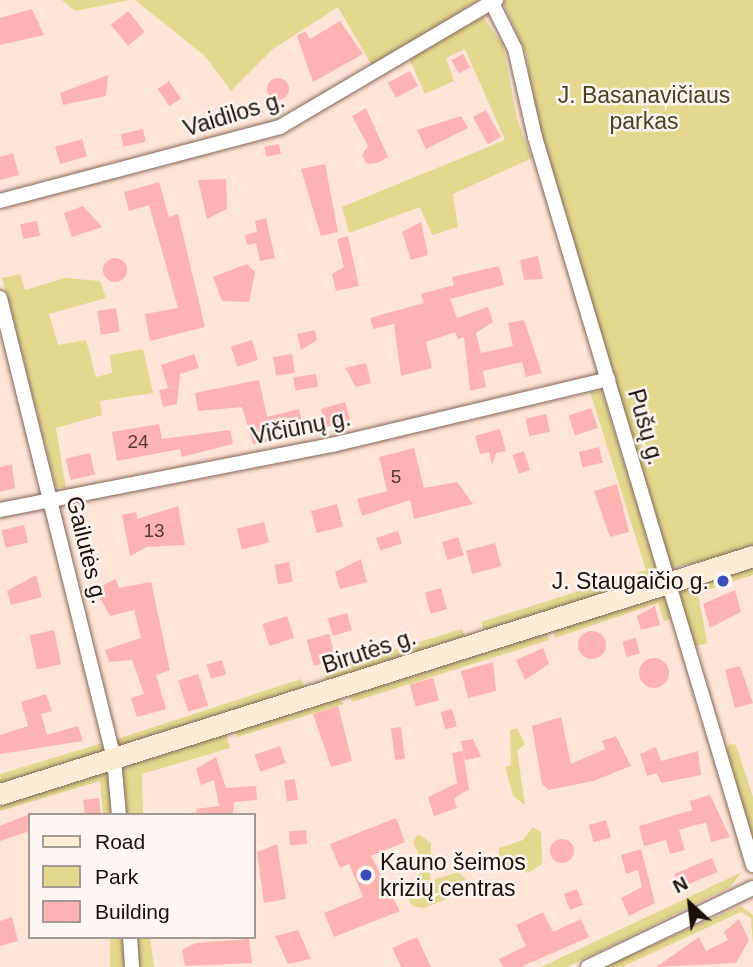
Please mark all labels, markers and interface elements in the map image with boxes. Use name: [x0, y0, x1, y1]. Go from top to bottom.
park label: J. Basanavičiaus parkas: [558, 81, 730, 135]
street label: Vaidilos g.: [180, 86, 288, 142]
street label: Pušų g.: [622, 386, 670, 468]
street label: Vičiūnų g.: [249, 404, 353, 450]
house number: 24: [127, 431, 149, 453]
house number: 5: [391, 466, 401, 488]
street label: Gailutės g.: [60, 493, 114, 607]
house number: 13: [143, 520, 165, 542]
place label: J. Staugaičio g.: [552, 567, 709, 595]
marker: J. Staugaičio g.: [715, 573, 731, 589]
street label: Birutės g.: [319, 623, 419, 679]
legend: [28, 813, 256, 939]
text: Road: [95, 830, 145, 853]
place label: Kauno šeimos krizių centras: [380, 848, 526, 902]
text: Park: [95, 865, 138, 888]
marker: Kauno šeimos krizių centras: [358, 867, 374, 883]
north arrow: [655, 869, 725, 939]
text: N: [669, 872, 691, 897]
text: Building: [95, 900, 170, 923]

